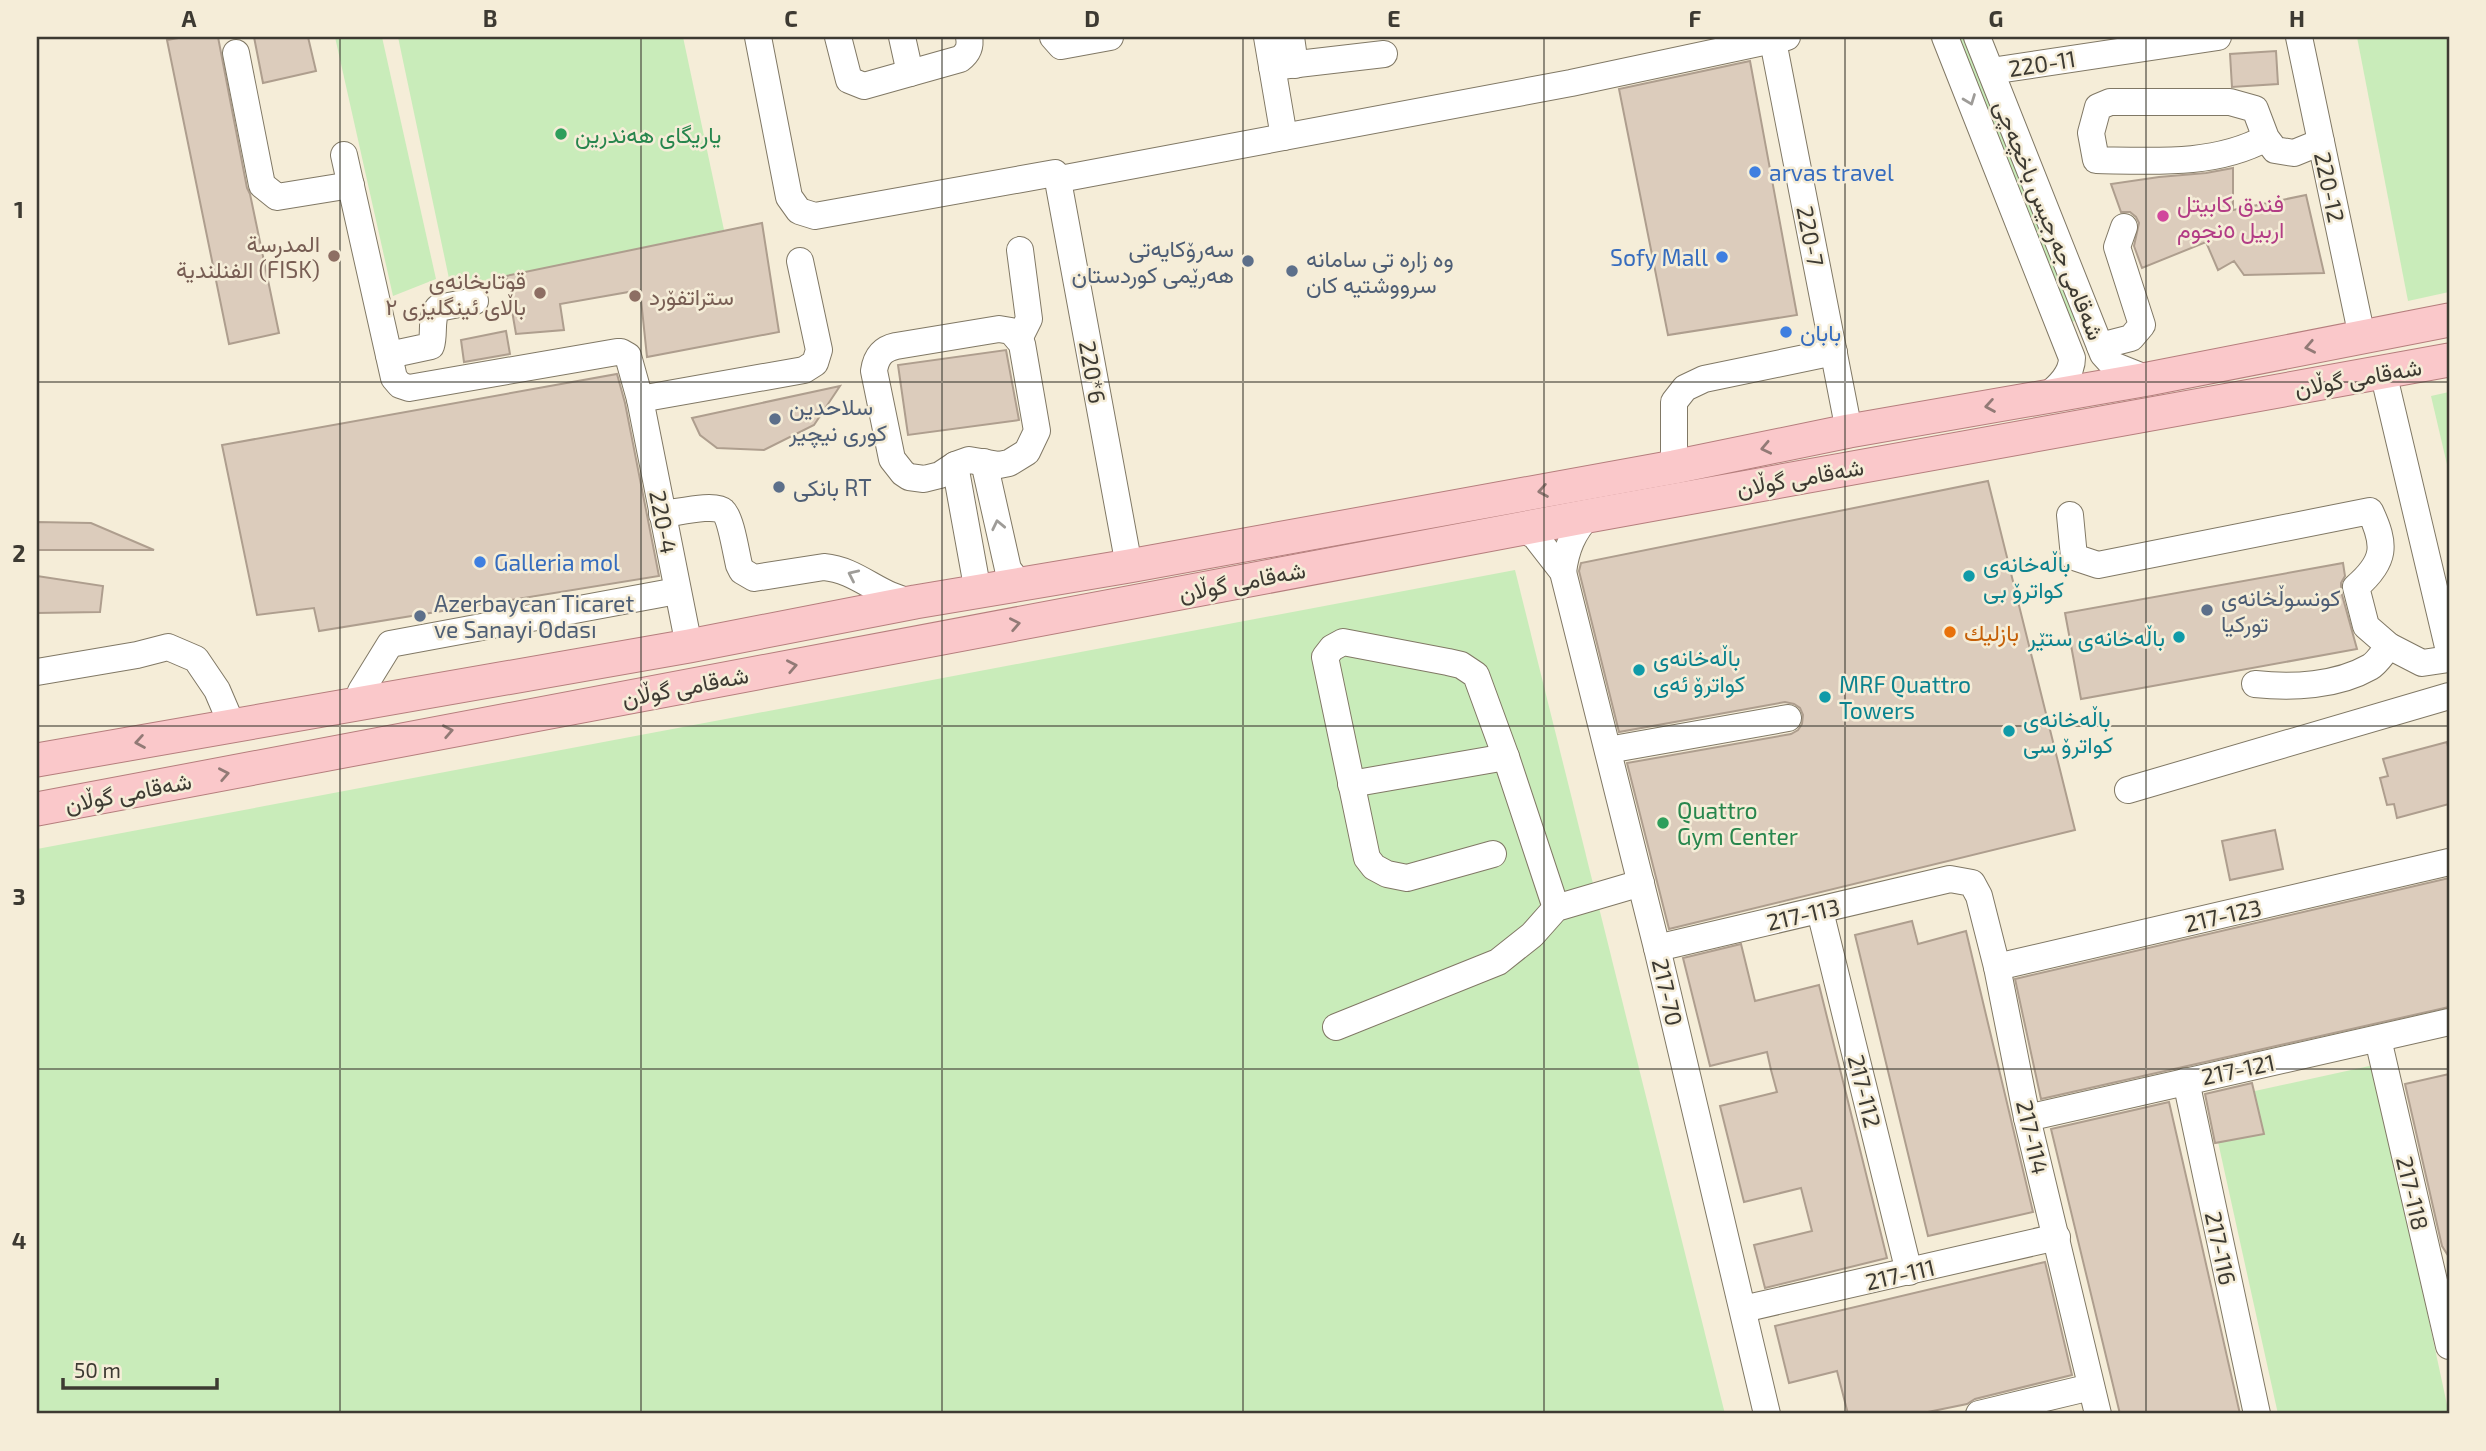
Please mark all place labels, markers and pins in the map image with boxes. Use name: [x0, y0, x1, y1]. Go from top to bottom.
place label: یاریگای هەندرین: [575, 120, 721, 150]
marker: یاریگای هەندرین: [553, 126, 569, 142]
place label: arvas travel: [1769, 158, 1894, 186]
marker: arvas travel: [1747, 164, 1763, 180]
place label: فندق كابيتل اربيل ٥نجوم: [2177, 189, 2284, 245]
marker: فندق كابيتل اربيل ٥نجوم: [2155, 208, 2171, 224]
place label: المدرسة الفنلندية (FISK): [176, 229, 320, 283]
place label: سەرۆكایەتی هەرێمی كوردستان: [1071, 234, 1234, 290]
place label: Sofy Mall: [1610, 243, 1708, 271]
place label: وه زاره تى سامانه سرووشتيه كان: [1306, 244, 1454, 300]
marker: المدرسة الفنلندية (FISK): [326, 248, 342, 264]
marker: Sofy Mall: [1714, 249, 1730, 265]
marker: سەرۆكایەتی هەرێمی كوردستان: [1240, 253, 1256, 269]
marker: وه زاره تى سامانه سرووشتيه كان: [1284, 263, 1300, 279]
place label: قوتابخانەی باڵای ئینگلیزی ۲: [385, 266, 526, 322]
place label: ستراتفۆرد: [649, 282, 734, 312]
marker: قوتابخانەی باڵای ئینگلیزی ۲: [532, 285, 548, 301]
marker: ستراتفۆرد: [627, 288, 643, 304]
place label: بابان: [1800, 318, 1841, 346]
marker: بابان: [1778, 324, 1794, 340]
place label: سلاحدین كوری نیچیر: [788, 392, 887, 449]
marker: سلاحدین كوری نیچیر: [767, 411, 783, 427]
place label: بانكی RT: [793, 473, 872, 502]
marker: بانكی RT: [771, 479, 787, 495]
place label: Galleria mol: [494, 548, 620, 576]
place label: باڵەخانەی کواترۆ بی: [1983, 549, 2071, 605]
marker: Galleria mol: [472, 554, 488, 570]
marker: باڵەخانەی کواترۆ بی: [1961, 568, 1977, 584]
place label: کونسوڵخانەی تورکیا: [2221, 583, 2341, 639]
place label: Azerbaycan Ticaret ve Sanayi Odası: [434, 589, 634, 643]
marker: کونسوڵخانەی تورکیا: [2199, 602, 2215, 618]
marker: Azerbaycan Ticaret ve Sanayi Odası: [412, 608, 428, 624]
place label: بازليك: [1964, 618, 2019, 648]
place label: باڵەخانەی ستێر: [2027, 623, 2165, 653]
marker: بازليك: [1942, 624, 1958, 640]
marker: باڵەخانەی ستێر: [2171, 629, 2187, 645]
place label: باڵەخانەی کواترۆ ئەی: [1653, 643, 1745, 699]
marker: باڵەخانەی کواترۆ ئەی: [1631, 662, 1647, 678]
place label: MRF Quattro Towers: [1839, 670, 1971, 724]
marker: MRF Quattro Towers: [1817, 689, 1833, 705]
place label: باڵەخانەی کواترۆ سی: [2023, 704, 2113, 760]
marker: باڵەخانەی کواترۆ سی: [2001, 723, 2017, 739]
place label: Quattro Gym Center: [1677, 796, 1798, 850]
marker: Quattro Gym Center: [1655, 815, 1671, 831]

